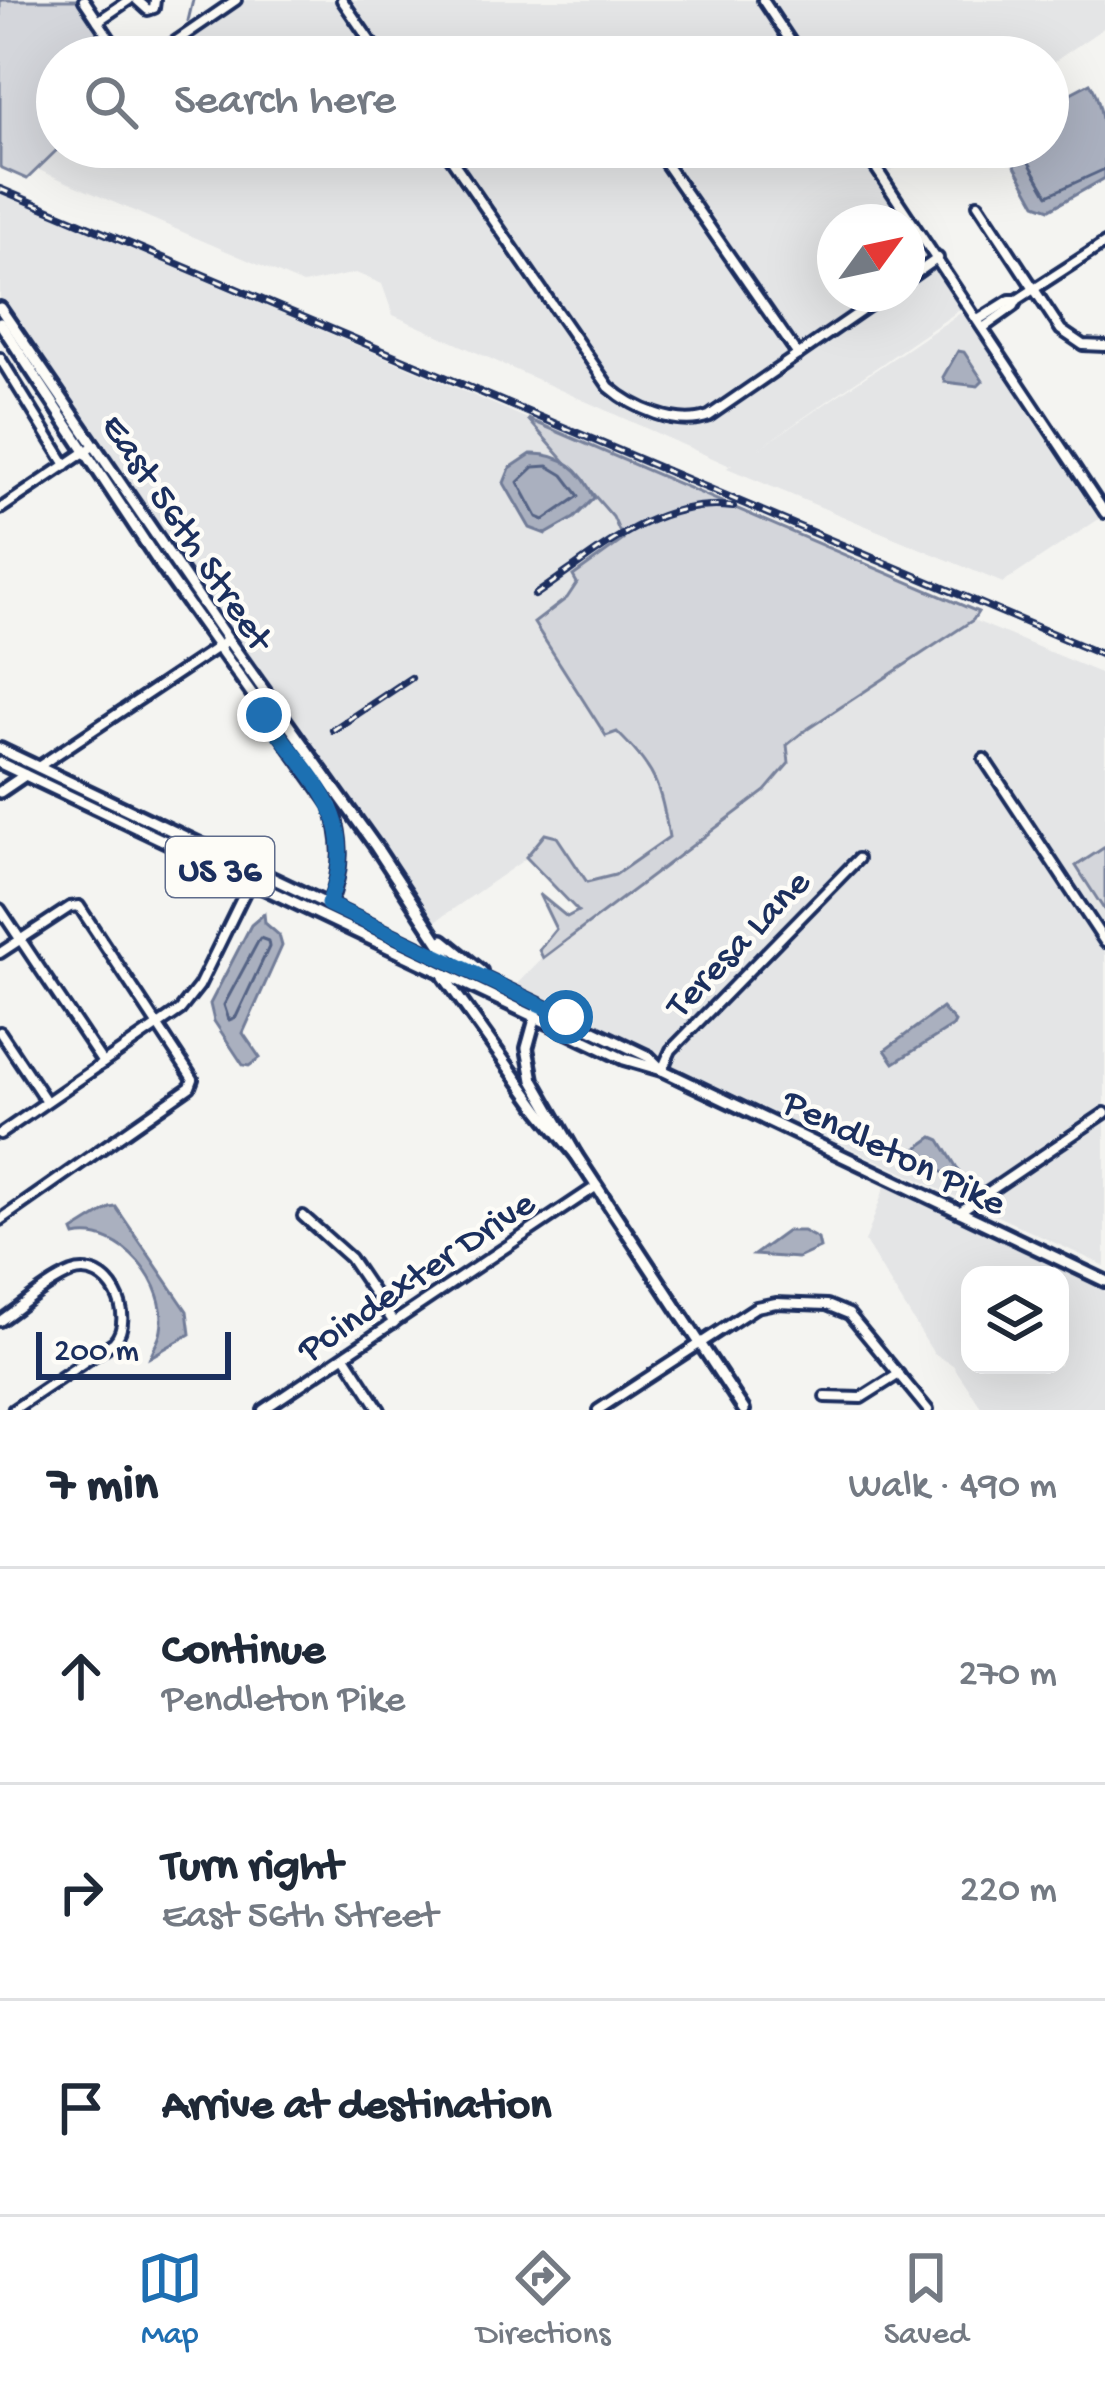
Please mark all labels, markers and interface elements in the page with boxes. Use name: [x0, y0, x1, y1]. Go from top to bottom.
search box: [36, 36, 1069, 168]
icon: search: [78, 69, 144, 135]
text: Search here: [174, 76, 396, 129]
north arrow: [817, 204, 925, 312]
street label: East 56th Street: [88, 407, 282, 664]
route end: [237, 688, 291, 742]
road number: US 36: [166, 837, 274, 897]
street label: Teresa Lane: [656, 861, 823, 1031]
route start: [539, 990, 593, 1044]
street label: Pendleton Pike: [772, 1080, 1013, 1230]
street label: Poindexter Drive: [289, 1182, 546, 1376]
map controls: [961, 1266, 1069, 1374]
button: layers: [961, 1266, 1069, 1374]
scale bar: [36, 1326, 231, 1379]
text: 200 m: [54, 1334, 139, 1372]
text: 7 min: [48, 1458, 158, 1518]
text: Walk · 490 m: [848, 1465, 1057, 1511]
text: Continue: [162, 1626, 325, 1679]
icon: ahead: [48, 1643, 114, 1709]
text: 270 m: [959, 1653, 1057, 1699]
text: Pendleton Pike: [162, 1679, 405, 1725]
text: Turn right: [162, 1842, 342, 1895]
icon: right: [48, 1859, 114, 1925]
text: 220 m: [960, 1869, 1057, 1915]
text: East 56th Street: [162, 1895, 438, 1941]
icon: arrive: [48, 2075, 114, 2141]
text: Arrive at destination: [162, 2081, 551, 2134]
tab: Map: [137, 2245, 203, 2355]
tab: Directions: [476, 2245, 610, 2355]
tab: Saved: [884, 2245, 968, 2355]

